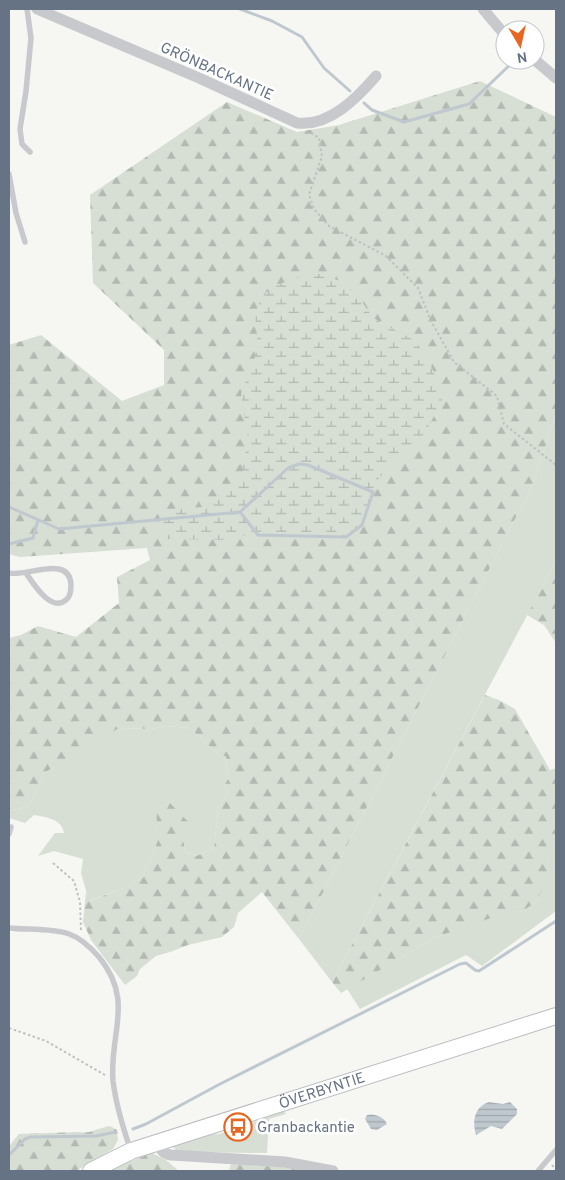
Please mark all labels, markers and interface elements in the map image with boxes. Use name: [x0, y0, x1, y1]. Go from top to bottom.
north arrow: [495, 20, 545, 70]
street label: GRÖNBACKANTIE: [157, 38, 276, 106]
text: N: [515, 47, 528, 66]
street label: ÖVERBYNTIE: [277, 1069, 368, 1114]
bus stop icon: Granbackantie: [223, 1112, 253, 1142]
place label: Granbackantie: [257, 1119, 355, 1138]

